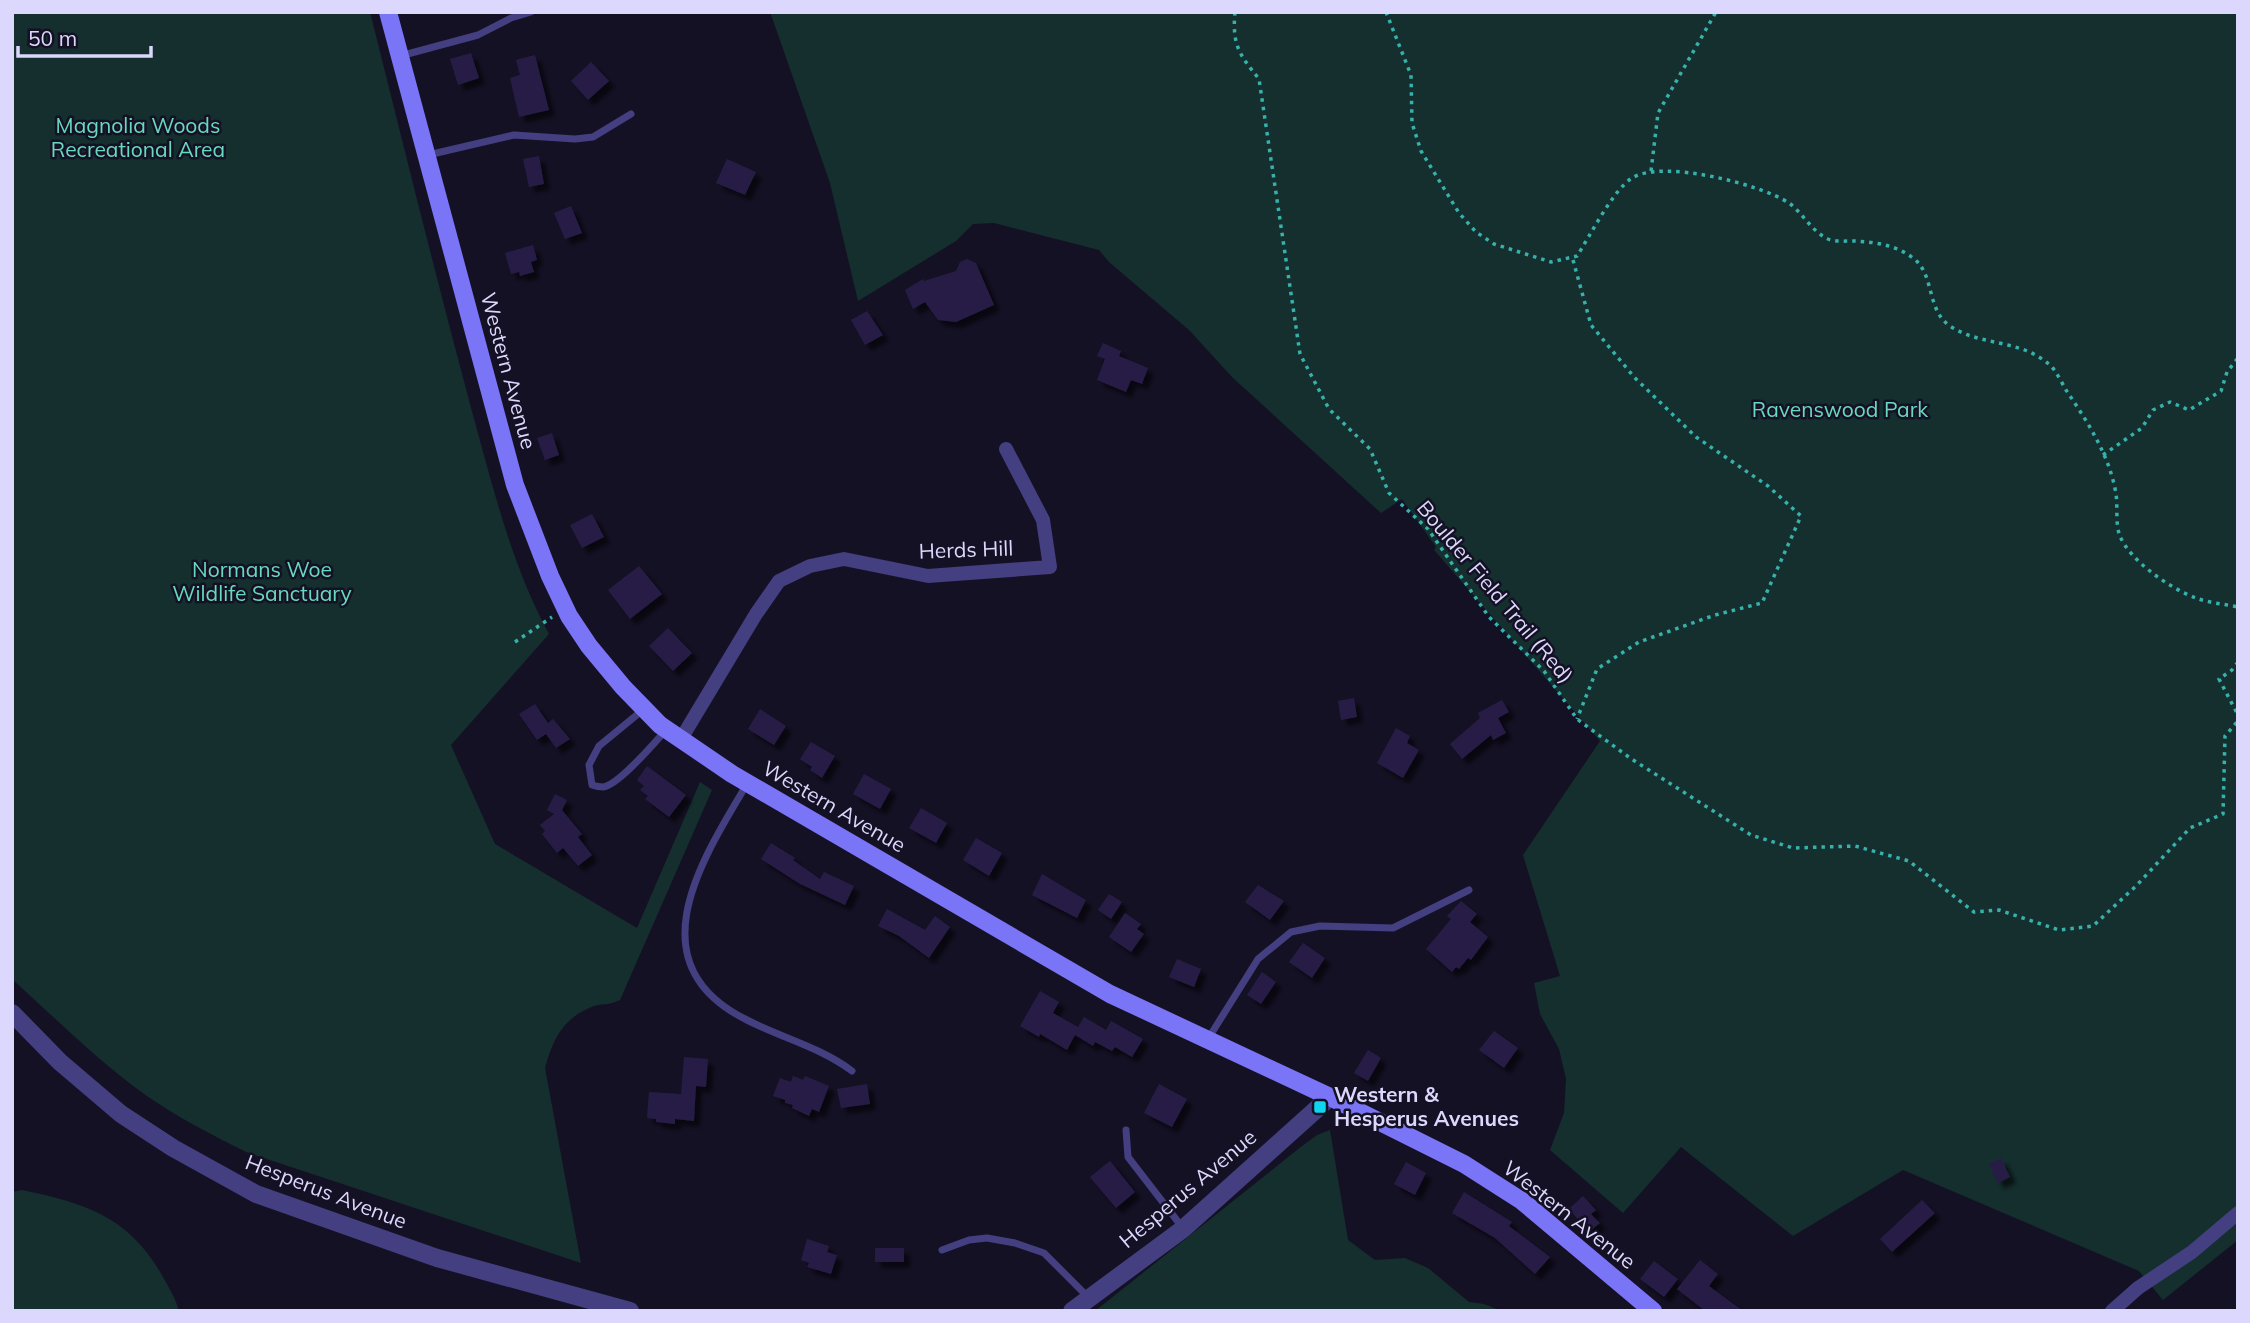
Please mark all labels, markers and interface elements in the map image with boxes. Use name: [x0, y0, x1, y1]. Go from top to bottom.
scale bar: [18, 14, 150, 58]
text: 50 m: [28, 25, 77, 51]
park label: Magnolia Woods Recreational Area: [51, 112, 225, 162]
street label: Western Avenue: [476, 290, 542, 452]
park label: Ravenswood Park: [1752, 396, 1928, 422]
street label: Boulder Field Trail (Red): [1412, 495, 1580, 688]
street label: Herds Hill: [918, 534, 1014, 564]
park label: Normans Woe Wildlife Sanctuary: [172, 556, 352, 606]
street label: Western Avenue: [758, 755, 911, 858]
place label: Western & Hesperus Avenues: [1334, 1081, 1519, 1131]
marker: Western & Hesperus Avenues: [1312, 1099, 1328, 1115]
street label: Hesperus Avenue: [1114, 1123, 1261, 1253]
street label: Hesperus Avenue: [242, 1148, 411, 1234]
street label: Western Avenue: [1498, 1154, 1641, 1274]

